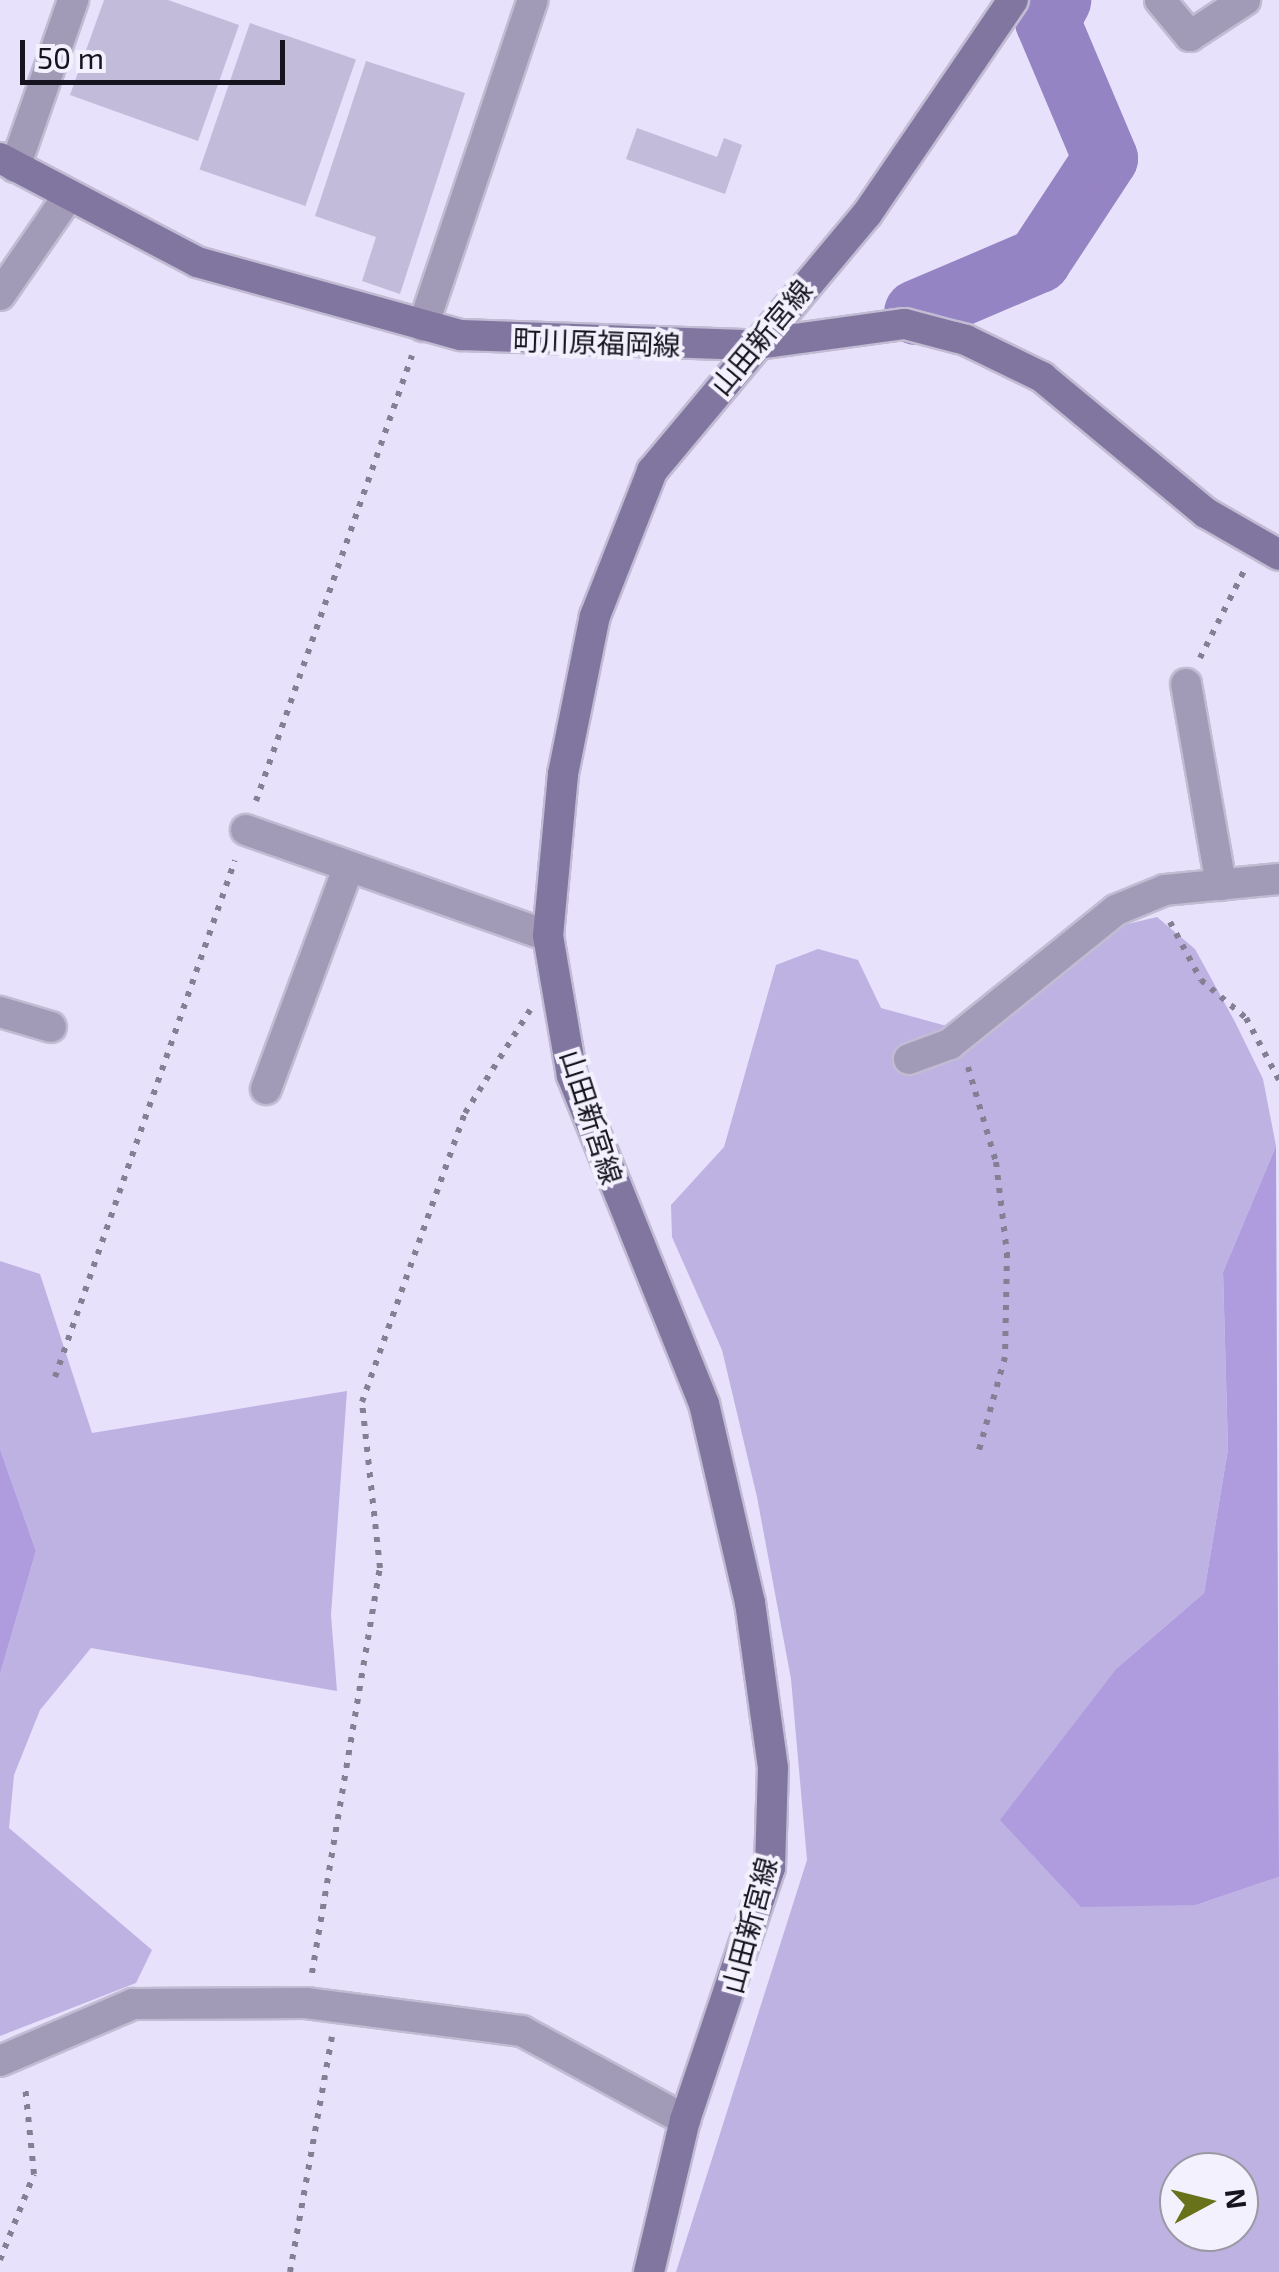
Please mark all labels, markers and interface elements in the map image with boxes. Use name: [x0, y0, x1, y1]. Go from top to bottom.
scale bar: [25, 20, 290, 82]
text: 50 m: [37, 39, 104, 75]
street label: 山田新宮線: [703, 273, 819, 401]
street label: 町川原福岡線: [512, 322, 682, 362]
street label: 山田新宮線: [554, 1045, 630, 1189]
street label: 山田新宮線: [715, 1853, 783, 1997]
north arrow: [1159, 2152, 1259, 2252]
text: N: [1219, 2186, 1255, 2211]

